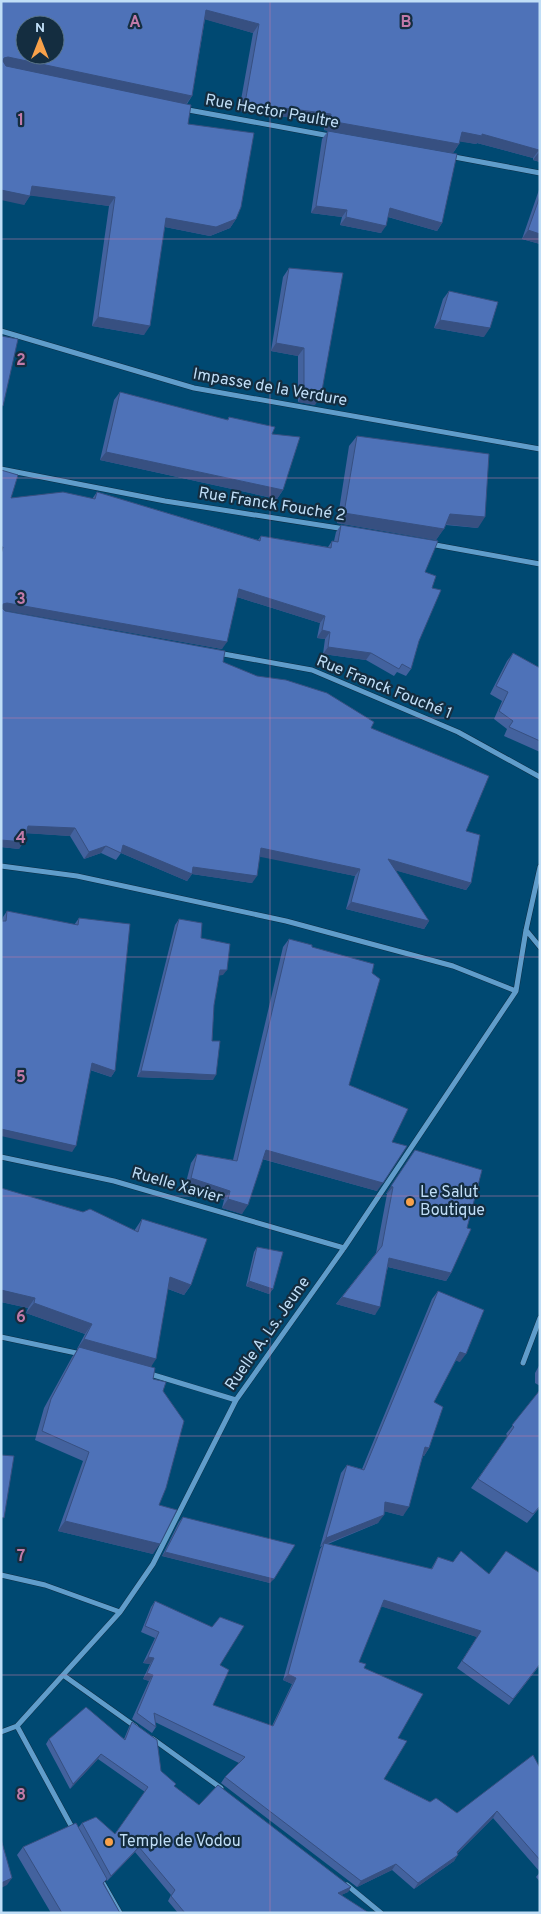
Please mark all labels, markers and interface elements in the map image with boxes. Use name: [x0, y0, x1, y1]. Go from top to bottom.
text: A: [129, 13, 141, 33]
text: B: [400, 13, 412, 33]
north arrow: [15, 15, 65, 65]
text: N: [35, 20, 45, 37]
street label: Rue Hector Paultre: [203, 90, 341, 134]
text: 1: [18, 111, 24, 131]
text: 2: [16, 351, 26, 371]
street label: Impasse de la Verdure: [191, 365, 349, 411]
street label: Rue Franck Fouché 2: [197, 484, 347, 526]
text: 3: [16, 590, 26, 610]
street label: Rue Franck Fouché 1: [313, 652, 455, 724]
text: 4: [16, 829, 26, 849]
text: 5: [16, 1068, 26, 1088]
street label: Ruelle Xavier: [129, 1163, 225, 1209]
place label: Le Salut Boutique: [420, 1183, 485, 1221]
marker: Le Salut Boutique: [404, 1196, 416, 1208]
street label: Ruelle A. Ls. Jeune: [221, 1273, 315, 1395]
text: 6: [16, 1308, 26, 1328]
text: 7: [17, 1547, 25, 1567]
text: 8: [16, 1786, 26, 1806]
place label: Temple de Vodou: [119, 1832, 241, 1852]
marker: Temple de Vodou: [103, 1836, 115, 1848]

